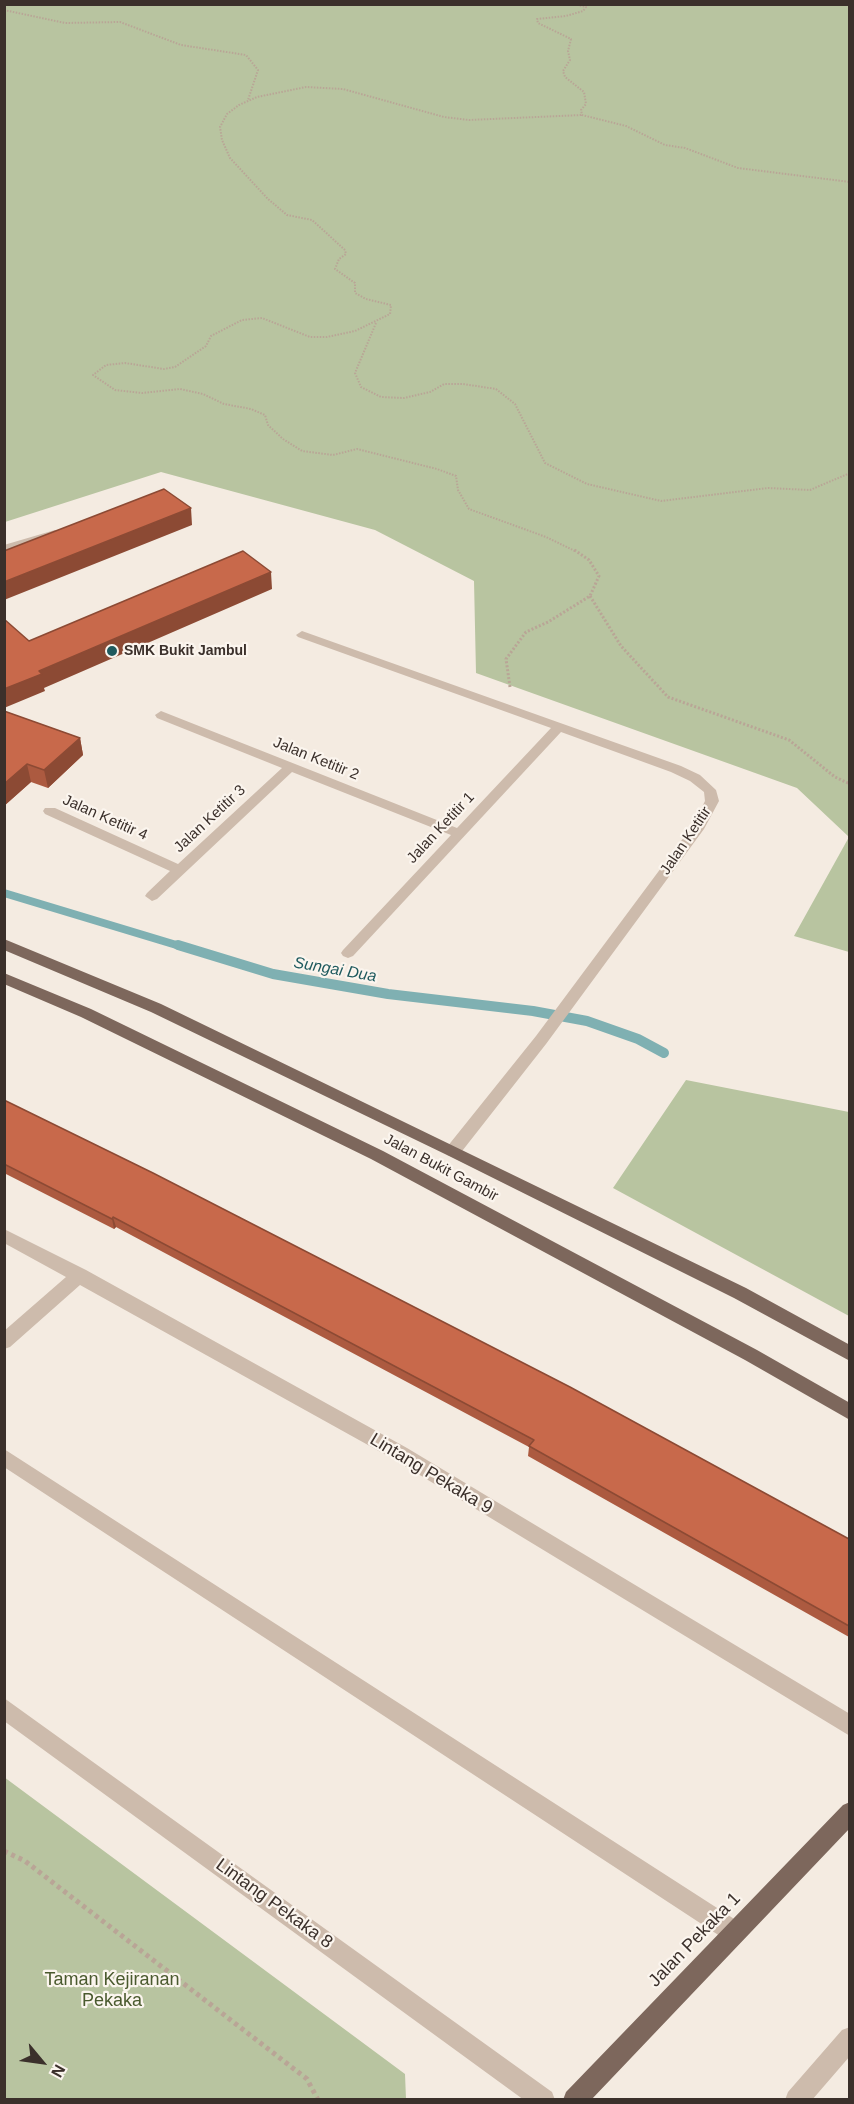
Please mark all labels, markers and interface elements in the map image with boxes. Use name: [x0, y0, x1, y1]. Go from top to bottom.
place label: SMK Bukit Jambul: [124, 643, 247, 659]
marker: SMK Bukit Jambul: [105, 644, 119, 658]
street label: Jalan Ketitir 2: [270, 734, 362, 784]
street label: Jalan Ketitir 3: [171, 781, 249, 857]
street label: Jalan Ketitir 1: [403, 789, 479, 867]
street label: Jalan Ketitir 4: [60, 791, 150, 845]
street label: Jalan Ketitir: [657, 803, 715, 879]
water label: Sungai Dua: [292, 953, 378, 987]
street label: Jalan Bukit Gambir: [381, 1130, 501, 1206]
street label: Lintang Pekaka 9: [366, 1429, 496, 1519]
street label: Lintang Pekaka 8: [211, 1854, 337, 1954]
street label: Jalan Pekaka 1: [644, 1888, 746, 1992]
park label: Taman Kejiranan Pekaka: [44, 1969, 180, 2012]
north arrow: [12, 2032, 72, 2092]
text: N: [48, 2062, 68, 2080]

